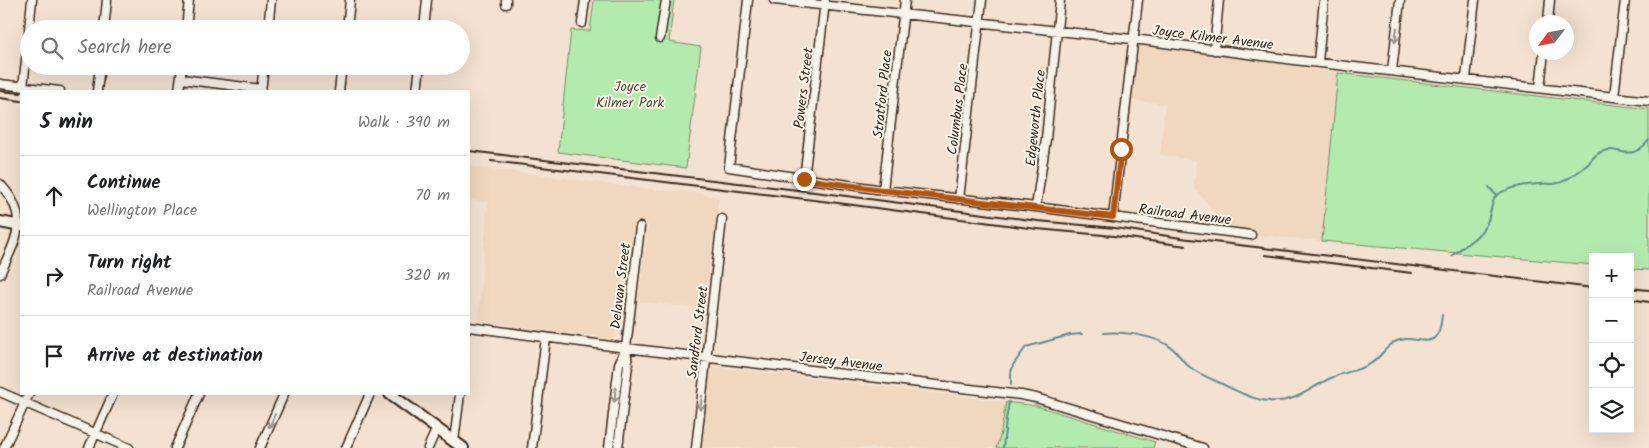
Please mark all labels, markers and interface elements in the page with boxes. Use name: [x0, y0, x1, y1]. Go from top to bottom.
north arrow: [1529, 15, 1574, 60]
search box: [20, 20, 470, 75]
street label: Joyce Kilmer Avenue: [1151, 20, 1275, 56]
one-way arrow: [1391, 27, 1401, 43]
text: Search here: [78, 33, 172, 63]
icon: search: [38, 34, 66, 62]
street label: Powers Street: [788, 46, 820, 130]
street label: Stratford Place: [867, 48, 899, 139]
street label: Columbus Place: [941, 62, 975, 156]
street label: Edgeworth Place: [1020, 68, 1052, 168]
park label: Joyce Kilmer Park: [596, 76, 664, 114]
text: 5 min: [40, 106, 93, 139]
text: Walk · 390 m: [358, 110, 450, 135]
route start: [1110, 138, 1133, 161]
text: Continue: [87, 168, 160, 198]
route end: [793, 168, 816, 191]
icon: ahead: [40, 182, 68, 210]
text: 70 m: [415, 183, 450, 208]
text: Wellington Place: [87, 198, 197, 223]
street label: Railroad Avenue: [1137, 198, 1233, 232]
street label: Delavan Street: [605, 241, 637, 330]
text: Turn right: [87, 248, 172, 278]
map controls: [1589, 253, 1634, 433]
button: +: [1589, 253, 1634, 298]
icon: right: [40, 262, 68, 290]
text: 320 m: [404, 263, 450, 288]
text: Railroad Avenue: [87, 278, 193, 303]
street label: Sandford Street: [681, 284, 715, 380]
button: −: [1589, 298, 1634, 343]
text: Arrive at destination: [87, 341, 263, 371]
icon: arrive: [40, 342, 68, 370]
button: locate: [1589, 343, 1634, 388]
street label: Jersey Avenue: [798, 346, 884, 378]
one-way arrow: [610, 387, 620, 403]
button: layers: [1589, 388, 1634, 433]
one-way arrow: [696, 394, 706, 410]
one-way arrow: [267, 413, 277, 428]

